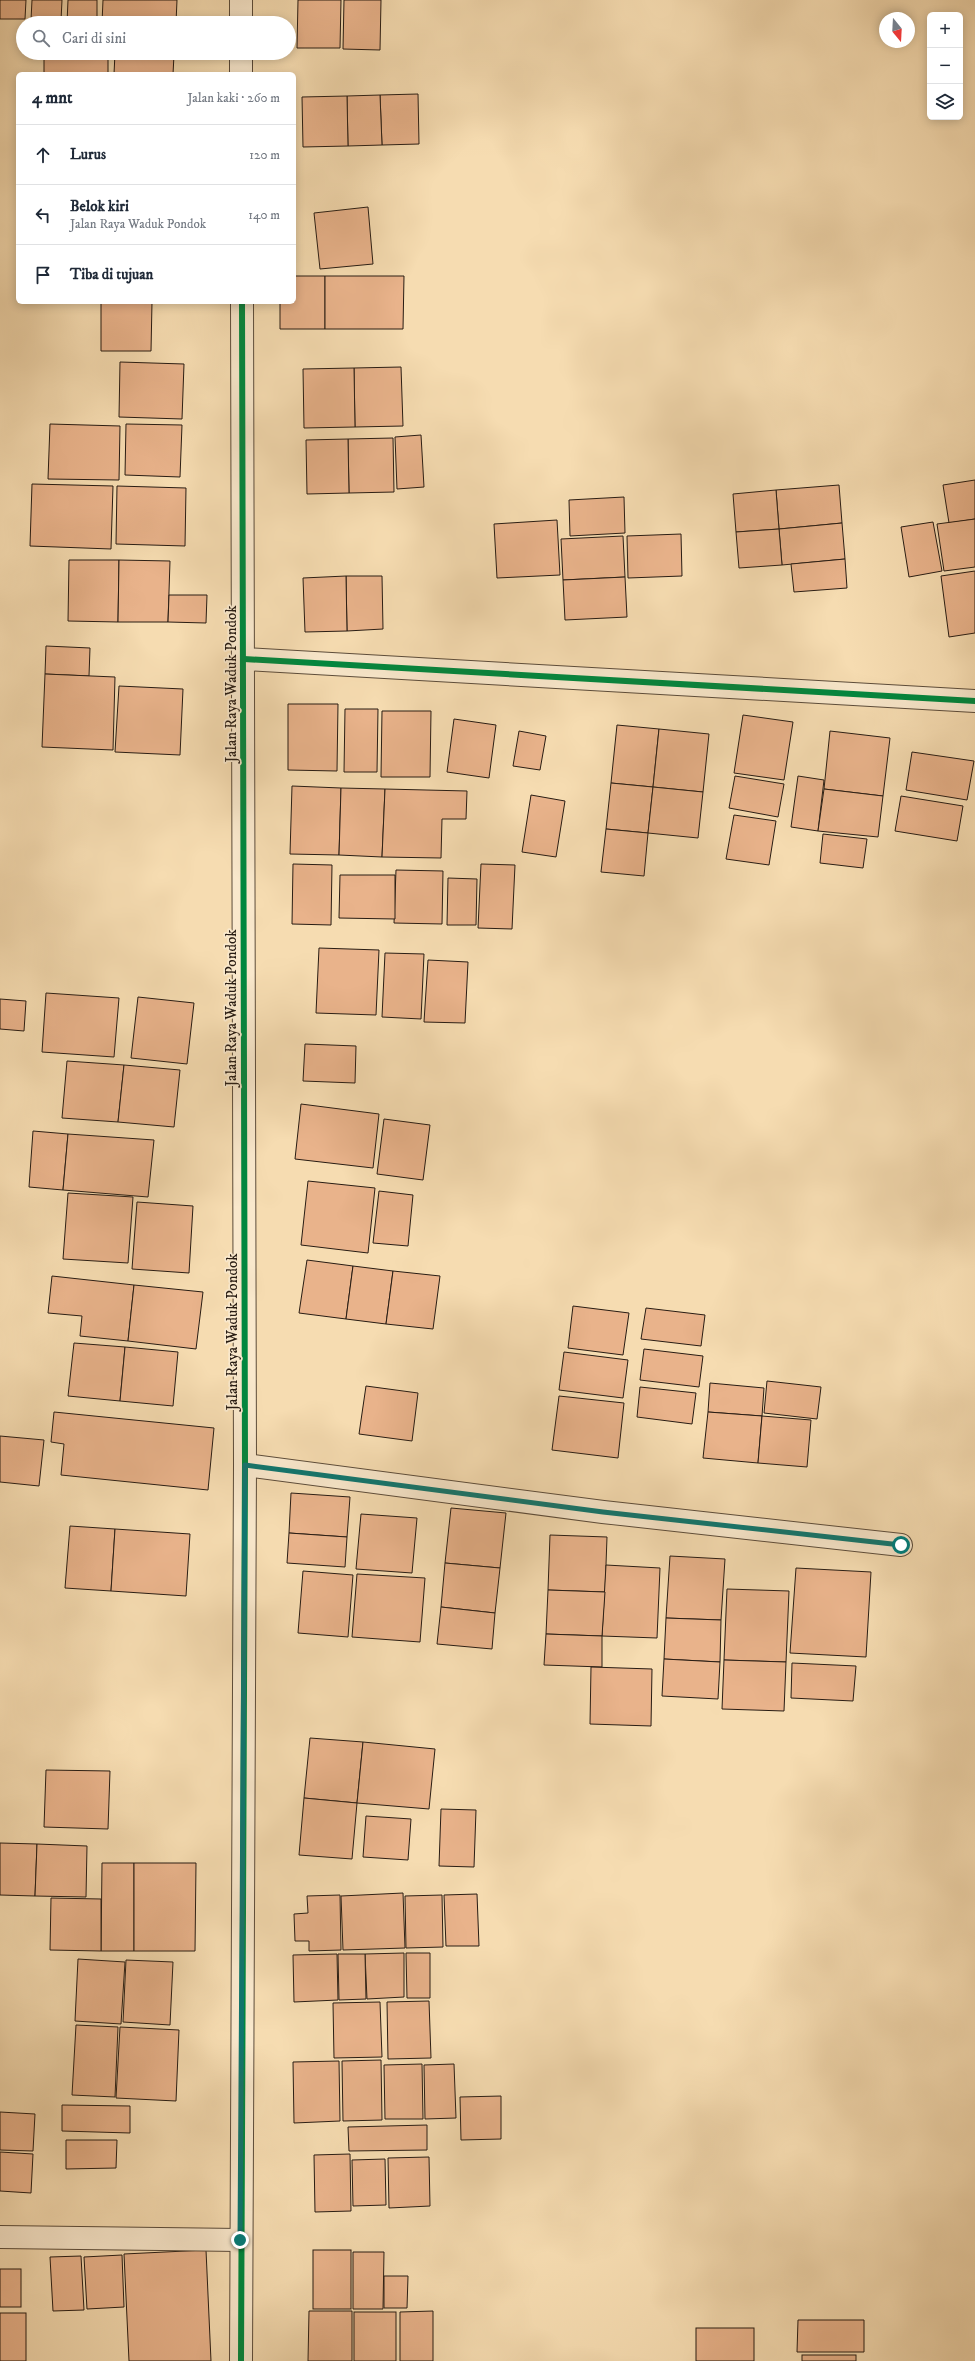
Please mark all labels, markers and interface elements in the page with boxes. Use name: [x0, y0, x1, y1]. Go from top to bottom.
north arrow: [879, 12, 915, 48]
map controls: [927, 12, 963, 120]
button: +: [927, 12, 963, 48]
search box: [16, 16, 296, 60]
icon: search: [30, 27, 52, 49]
text: Cari di sini: [62, 29, 126, 48]
button: −: [927, 48, 963, 84]
button: layers: [927, 84, 963, 120]
text: 4 mnt: [32, 87, 72, 109]
text: Jalan kaki · 260 m: [187, 90, 280, 106]
icon: ahead: [32, 144, 54, 166]
text: Lurus: [70, 145, 106, 164]
text: 120 m: [249, 147, 280, 163]
text: Belok kiri: [70, 197, 129, 216]
icon: left: [32, 204, 54, 226]
text: 140 m: [248, 207, 280, 223]
text: Jalan Raya Waduk Pondok: [70, 216, 206, 232]
icon: arrive: [32, 264, 54, 286]
text: Tiba di tujuan: [70, 265, 153, 284]
street label: Jalan Raya Waduk Pondok: [222, 605, 241, 765]
street label: Jalan Raya Waduk Pondok: [222, 929, 241, 1089]
street label: Jalan Raya Waduk Pondok: [223, 1253, 242, 1413]
route start: [892, 1536, 910, 1554]
route end: [231, 2231, 249, 2249]

